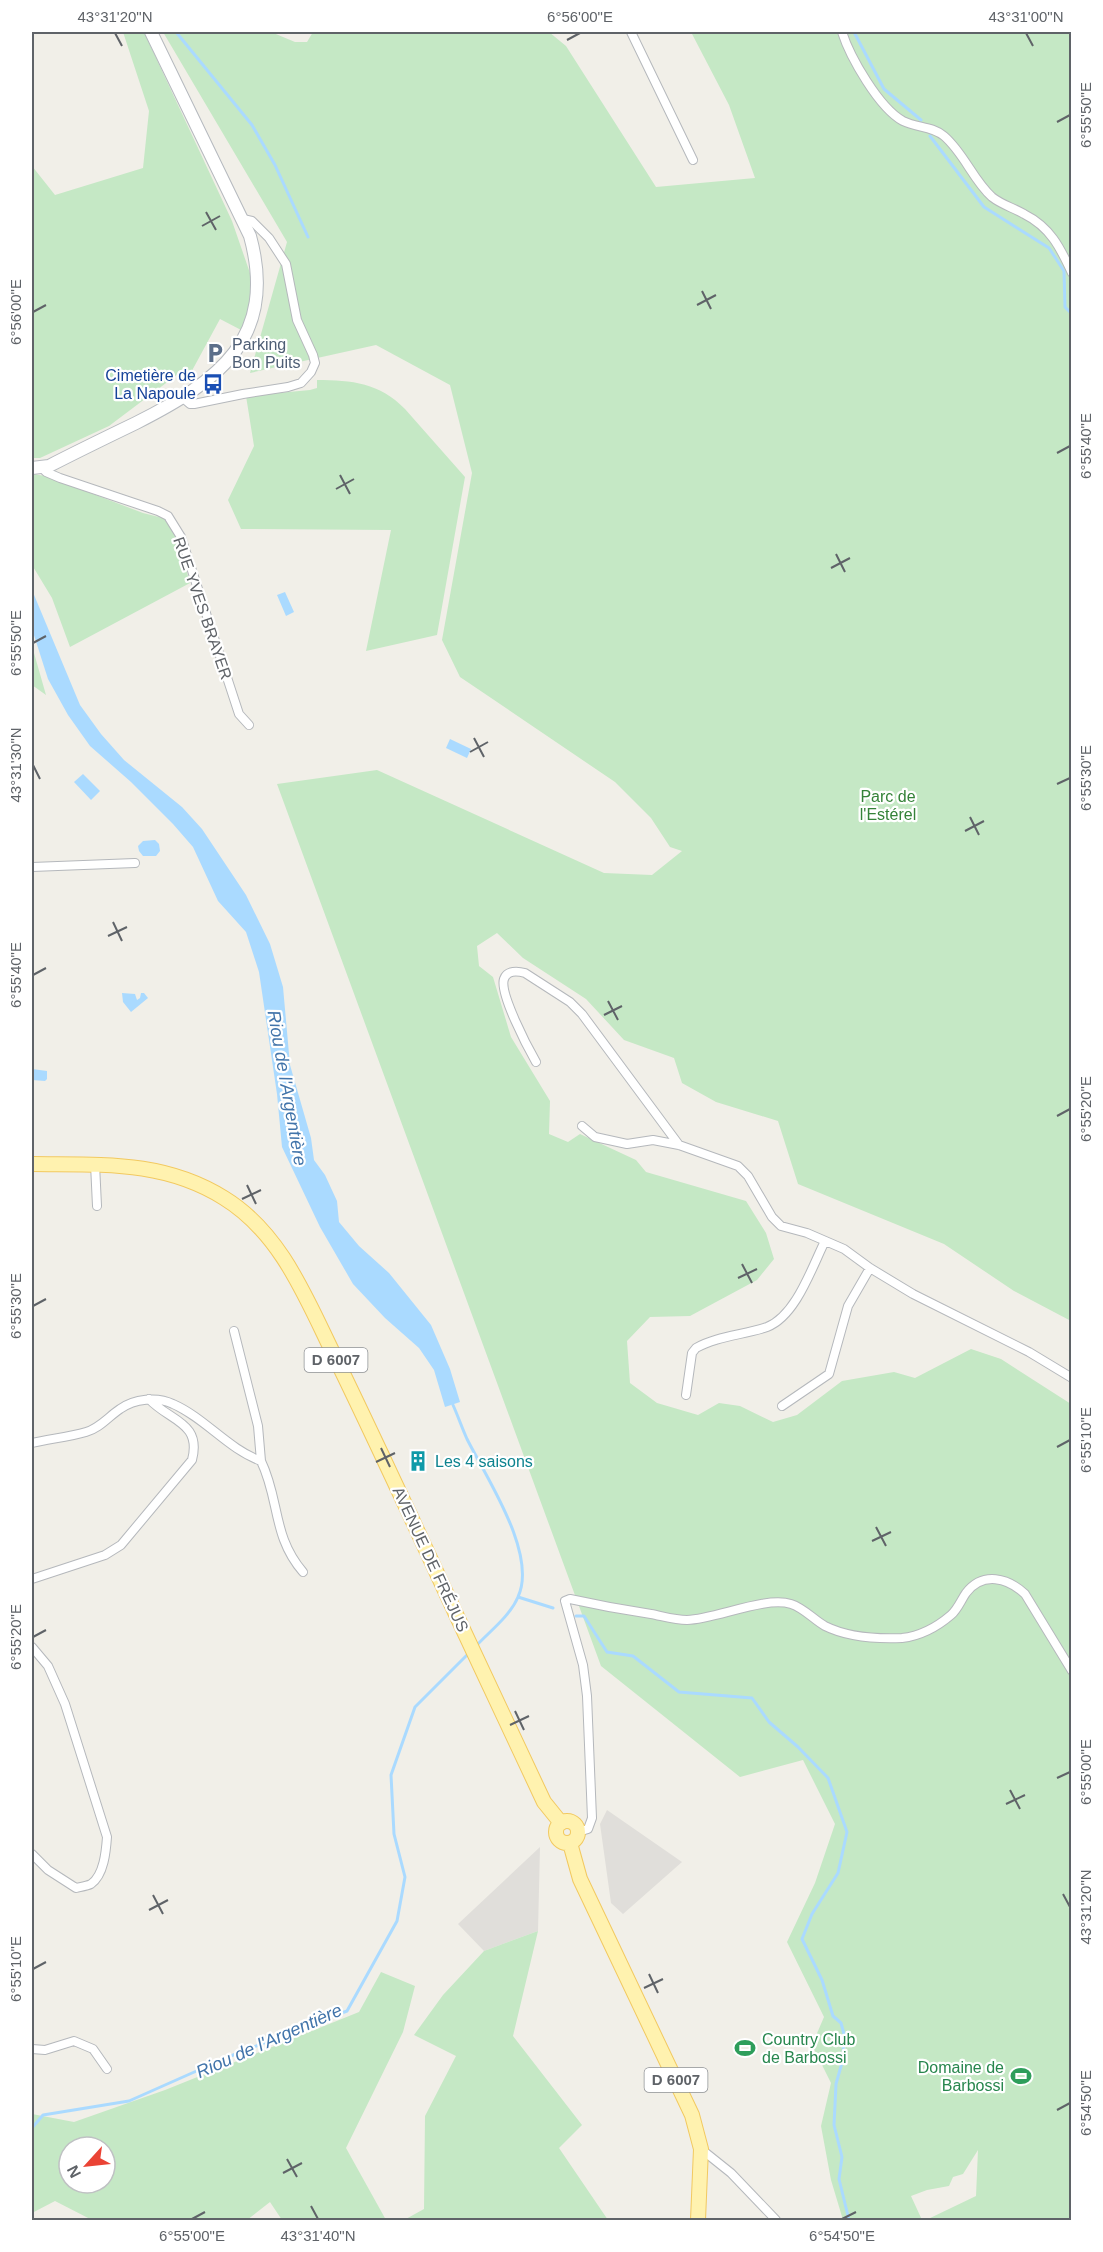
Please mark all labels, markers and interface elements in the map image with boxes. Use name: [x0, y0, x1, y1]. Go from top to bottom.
text: 43°31'20"N: [77, 8, 153, 25]
text: 6°56'00"E: [547, 8, 613, 25]
text: 43°31'00"N: [988, 8, 1064, 25]
text: 6°55'50"E: [1077, 82, 1094, 148]
text: 6°56'00"E: [7, 279, 24, 345]
place label: Parking Bon Puits: [232, 336, 300, 371]
parking icon: Parking Bon Puits: [203, 341, 227, 365]
place label: Cimetière de La Napoule: [105, 367, 196, 402]
bus stop icon: Cimetière de La Napoule: [201, 372, 225, 396]
text: 6°55'40"E: [1077, 413, 1094, 479]
street label: RUE YVES BRAYER: [170, 535, 235, 682]
text: 6°55'50"E: [7, 610, 24, 676]
text: 43°31'30"N: [7, 727, 24, 803]
text: 6°55'30"E: [1077, 745, 1094, 811]
park label: Parc de l'Estérel: [860, 788, 916, 823]
text: 6°55'40"E: [7, 942, 24, 1008]
water label: Riou de l'Argentière: [263, 1009, 311, 1167]
text: 6°55'20"E: [1077, 1076, 1094, 1142]
text: 6°55'30"E: [7, 1273, 24, 1339]
road number: D 6007: [304, 1348, 368, 1372]
text: 6°55'10"E: [1077, 1407, 1094, 1473]
building icon: Les 4 saisons: [406, 1449, 430, 1473]
place label: Les 4 saisons: [435, 1453, 533, 1470]
street label: AVENUE DE FRÉJUS: [389, 1484, 473, 1634]
text: 6°55'20"E: [7, 1604, 24, 1670]
text: 6°55'00"E: [1077, 1739, 1094, 1805]
text: 43°31'20"N: [1077, 1869, 1094, 1945]
text: 6°55'10"E: [7, 1936, 24, 2002]
water label: Riou de l'Argentière: [193, 2000, 345, 2082]
place label: Country Club de Barbossi: [762, 2031, 855, 2066]
sports icon: Country Club de Barbossi: [733, 2036, 757, 2060]
place label: Domaine de Barbossi: [918, 2059, 1004, 2094]
sports icon: Domaine de Barbossi: [1009, 2064, 1033, 2088]
road number: D 6007: [644, 2068, 708, 2092]
text: 6°54'50"E: [1077, 2070, 1094, 2136]
north arrow: [57, 2135, 117, 2195]
text: N: [64, 2163, 84, 2181]
text: 6°55'00"E: [159, 2227, 225, 2244]
text: 43°31'40"N: [280, 2227, 356, 2244]
text: 6°54'50"E: [809, 2227, 875, 2244]

